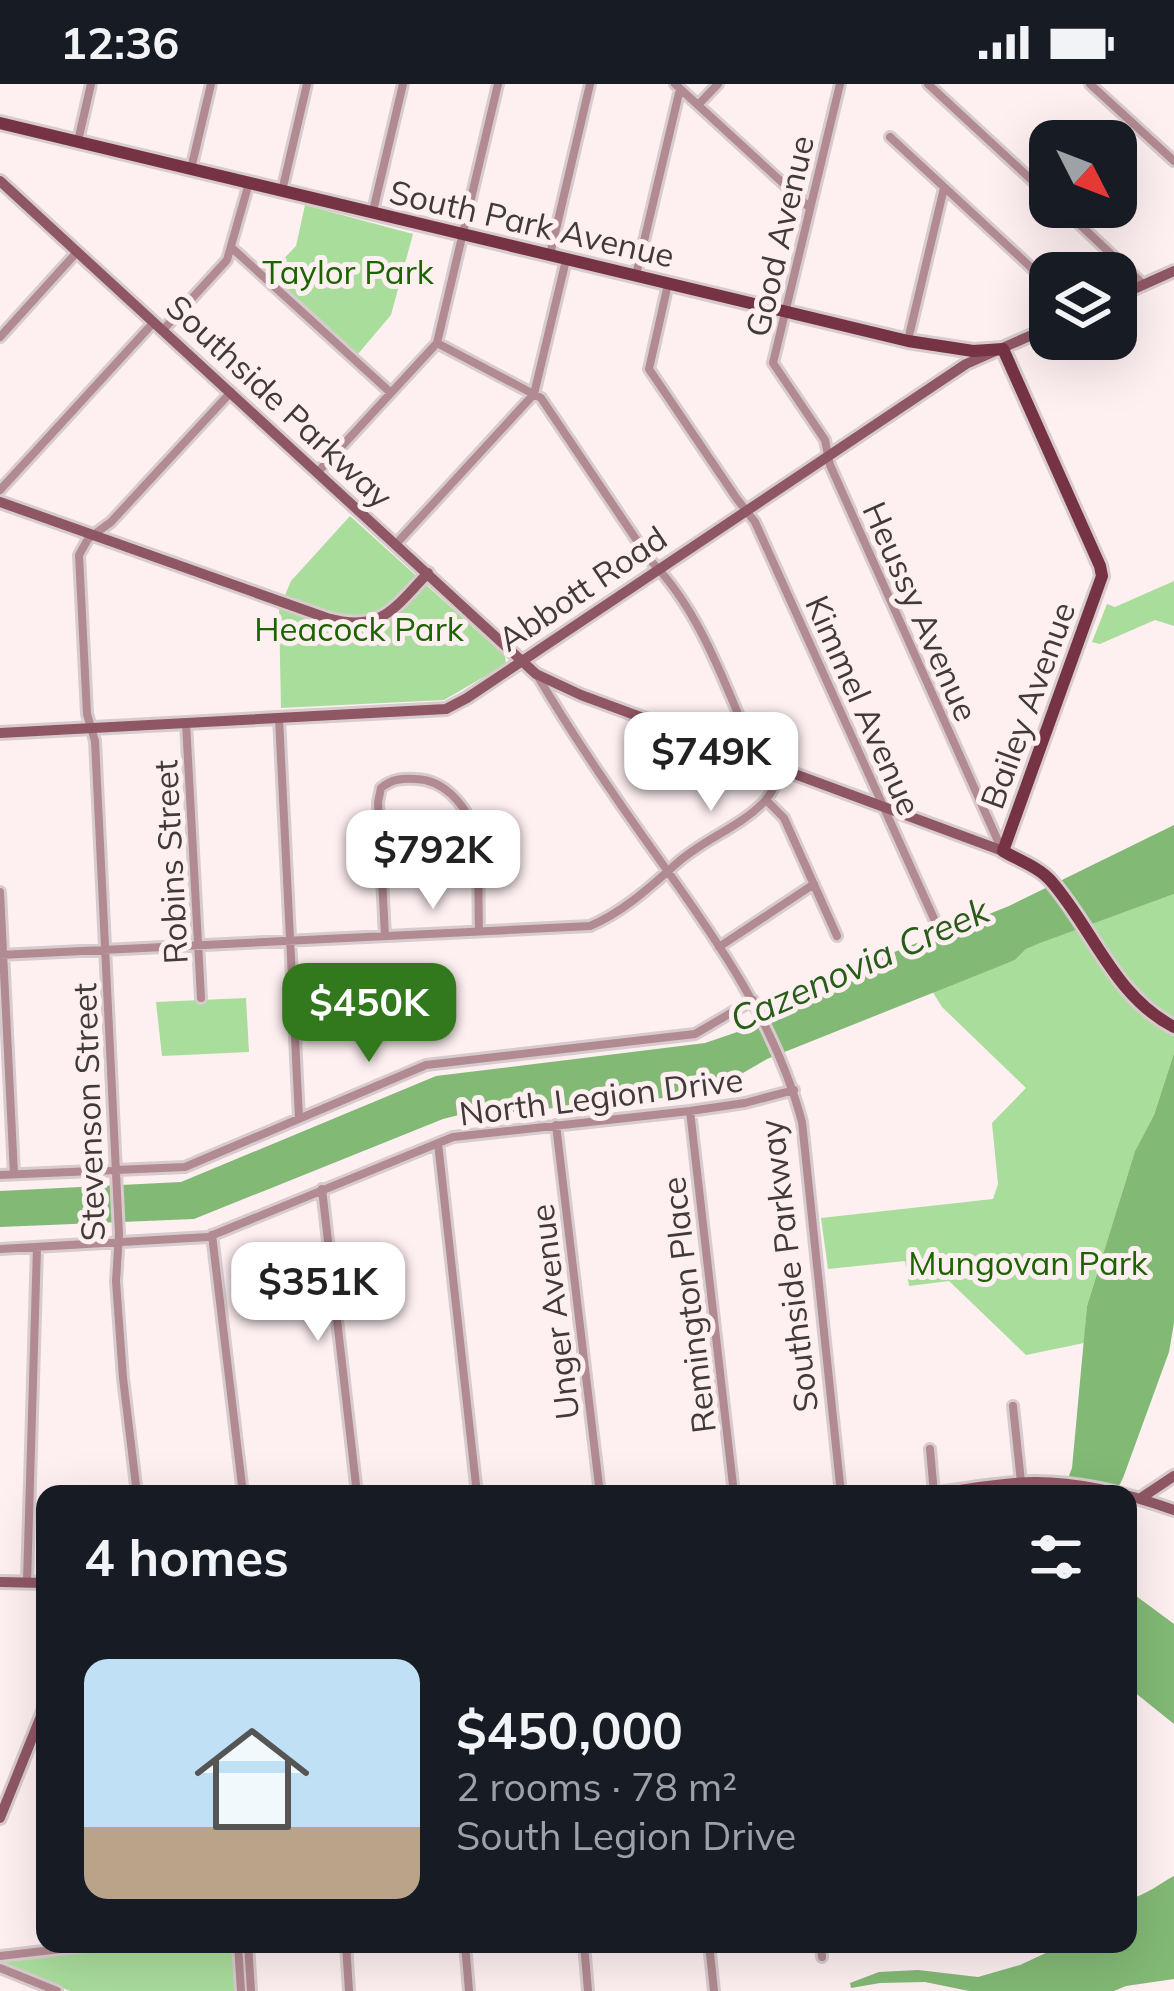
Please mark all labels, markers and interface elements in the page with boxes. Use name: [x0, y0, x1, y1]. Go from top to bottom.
text: 12:36: [60, 14, 179, 70]
north arrow: [1029, 120, 1137, 228]
map controls: [1029, 120, 1137, 360]
street label: Good Avenue: [736, 131, 822, 341]
street label: South Park Avenue: [386, 170, 678, 276]
park label: Taylor Park: [262, 251, 435, 292]
button: layers: [1029, 252, 1137, 360]
street label: Southside Parkway: [158, 286, 402, 517]
street label: Heussy Avenue: [854, 495, 988, 727]
street label: Abbott Road: [490, 517, 674, 659]
street label: Kimmel Avenue: [797, 589, 931, 821]
street label: Bailey Avenue: [971, 596, 1083, 814]
park label: Heacock Park: [254, 608, 465, 649]
pin: $749K: [627, 712, 795, 814]
text: $749K: [651, 726, 771, 775]
street label: Robins Street: [144, 759, 196, 965]
pin: $792K: [349, 810, 517, 912]
text: $792K: [373, 824, 493, 873]
water label: Cazenovia Creek: [723, 886, 997, 1041]
pin: $450K: [285, 963, 453, 1065]
text: $450K: [309, 977, 429, 1026]
street label: Stevenson Street: [63, 982, 113, 1242]
street label: North Legion Drive: [457, 1058, 745, 1134]
street label: Southside Parkway: [750, 1117, 826, 1415]
street label: Remington Place: [652, 1175, 724, 1435]
street label: Unger Avenue: [520, 1202, 588, 1422]
pin: $351K: [234, 1242, 402, 1344]
park label: Mungovan Park: [908, 1242, 1149, 1283]
text: $351K: [258, 1256, 378, 1305]
icon: filters: [1023, 1524, 1089, 1590]
text: 4 homes: [84, 1525, 289, 1589]
text: $450,000: [456, 1698, 683, 1762]
icon: home: [180, 1707, 324, 1851]
text: 2 rooms · 78 m²: [456, 1762, 737, 1811]
text: South Legion Drive: [456, 1811, 796, 1860]

